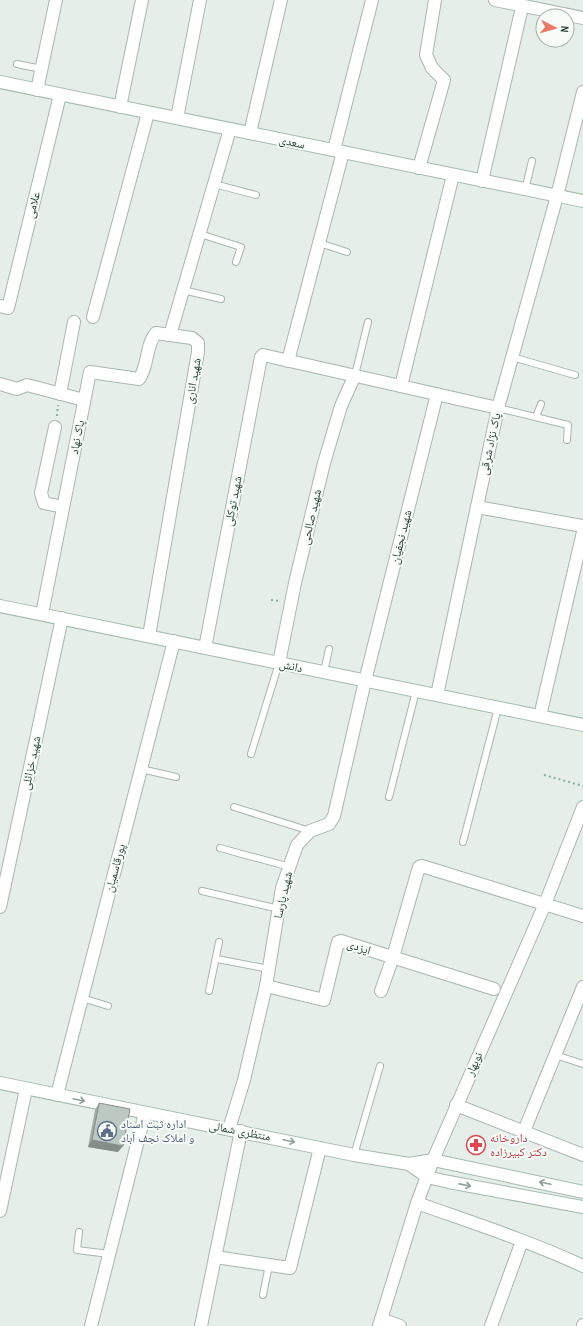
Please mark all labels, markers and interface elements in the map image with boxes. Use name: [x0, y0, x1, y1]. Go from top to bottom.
north arrow: [535, 8, 575, 48]
text: N: [558, 25, 572, 33]
street label: سعدی: [278, 131, 306, 153]
street label: علامی: [22, 190, 44, 220]
street label: شهید اناری: [181, 357, 205, 405]
street label: پاک نژاد شرقی: [476, 411, 504, 477]
street label: پاک نهاد: [66, 418, 88, 455]
street label: شهید توکلی: [220, 474, 246, 528]
street label: شهید صالحی: [297, 488, 325, 546]
street label: شهید نجفیان: [387, 508, 416, 566]
street label: دانش: [278, 656, 304, 676]
street label: شهید خزائلی: [17, 734, 45, 792]
street label: پورقاسمیان: [101, 841, 129, 894]
street label: شهید پارسا: [270, 870, 296, 920]
street label: ایزدی: [345, 936, 373, 958]
street label: نوبهار: [461, 1050, 486, 1079]
one-way arrow: [72, 1096, 85, 1104]
place label: اداره ثبت اسناد و املاک نجف آباد: [121, 1116, 194, 1146]
street label: منتظری شمالی: [208, 1117, 272, 1145]
public building icon: اداره ثبت اسناد و املاک نجف آباد: [96, 1120, 118, 1142]
place label: داروخانه دکتر کبیرزاده: [490, 1130, 547, 1160]
pharmacy icon: داروخانه دکتر کبیرزاده: [465, 1134, 487, 1156]
one-way arrow: [282, 1138, 295, 1146]
one-way arrow: [539, 1179, 552, 1187]
one-way arrow: [458, 1181, 471, 1189]

